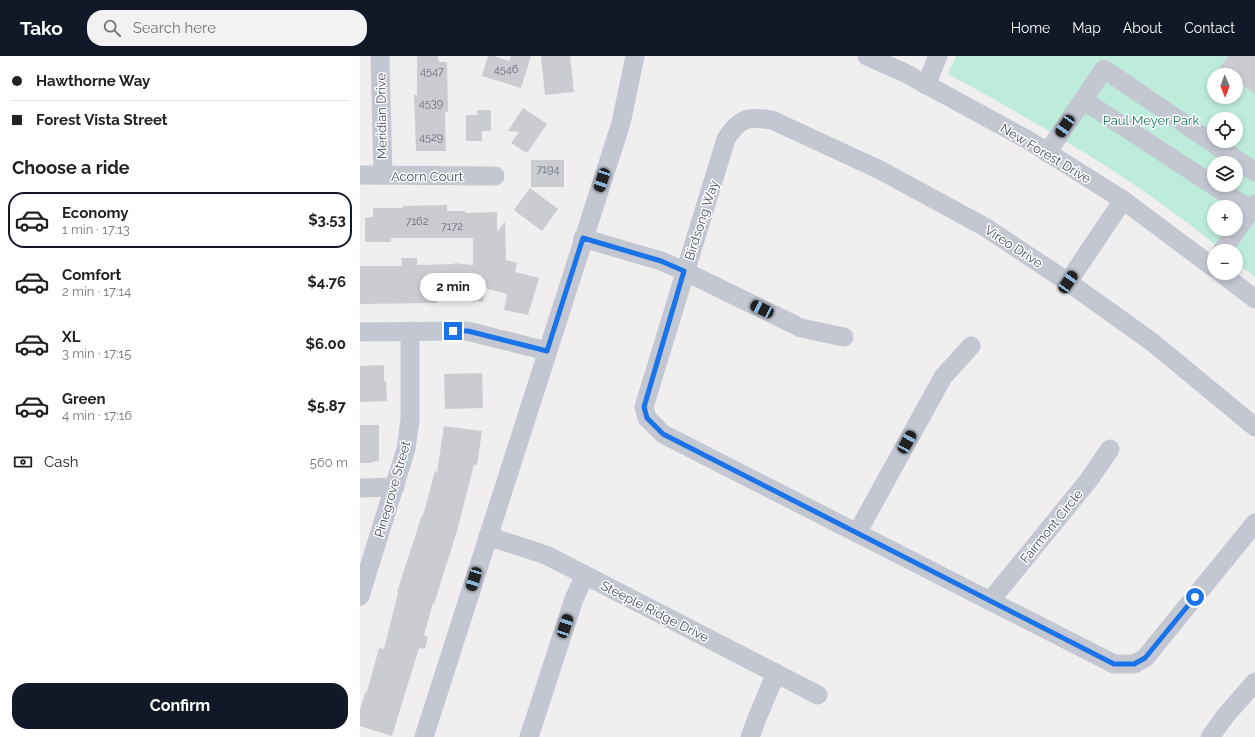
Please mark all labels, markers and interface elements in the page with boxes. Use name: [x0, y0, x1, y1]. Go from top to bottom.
search box: [87, 10, 367, 46]
text: Tako: [20, 17, 63, 39]
icon: search: [101, 17, 123, 39]
text: Search here: [133, 19, 216, 37]
text: Home: [1011, 20, 1050, 36]
text: Map: [1072, 20, 1101, 36]
text: About: [1123, 20, 1162, 36]
text: Contact: [1184, 20, 1235, 36]
house number: 4546: [494, 63, 519, 76]
house number: 4547: [420, 65, 444, 78]
north arrow: [1207, 68, 1243, 104]
map controls: [1207, 68, 1243, 280]
text: Hawthorne Way: [36, 72, 150, 90]
street label: Meridian Drive: [373, 72, 390, 159]
house number: 4539: [419, 97, 443, 110]
text: Forest Vista Street: [36, 111, 168, 129]
button: locate: [1207, 112, 1243, 148]
car: [1053, 113, 1077, 139]
park label: Paul Meyer Park: [1103, 113, 1199, 128]
street label: New Forest Drive: [998, 121, 1094, 187]
house number: 4529: [419, 131, 443, 144]
button: layers: [1207, 156, 1243, 192]
text: Choose a ride: [12, 157, 130, 178]
house number: 7194: [536, 163, 560, 176]
car: [593, 167, 611, 193]
street label: Acorn Court: [391, 169, 464, 184]
street label: Birdsong Way: [681, 178, 721, 262]
button: +: [1207, 200, 1243, 236]
icon: car: [14, 202, 50, 238]
text: Economy: [62, 204, 129, 222]
text: $3.53: [308, 211, 346, 229]
house number: 7162: [406, 215, 429, 228]
house number: 7172: [441, 220, 463, 233]
text: 1 min · 17:13: [62, 222, 130, 237]
street label: Vireo Drive: [982, 222, 1046, 271]
button: −: [1207, 244, 1243, 280]
icon: car: [14, 264, 50, 300]
text: Comfort: [62, 266, 121, 284]
car: [1056, 269, 1080, 295]
text: $4.76: [307, 273, 346, 291]
callout: 2 min: [420, 273, 486, 301]
text: 2 min: [436, 279, 470, 294]
text: 2 min · 17:14: [62, 284, 131, 299]
car: [749, 298, 775, 320]
route end: [444, 322, 462, 340]
icon: car: [14, 326, 50, 362]
text: XL: [62, 328, 80, 346]
text: $6.00: [306, 335, 346, 353]
text: 3 min · 17:15: [62, 346, 131, 361]
icon: car: [14, 388, 50, 424]
text: Green: [62, 390, 106, 408]
text: $5.87: [307, 397, 346, 415]
text: 4 min · 17:16: [62, 408, 132, 423]
car: [896, 429, 918, 455]
street label: Pinegrove Street: [372, 439, 414, 539]
icon: cash: [12, 451, 34, 473]
text: Cash: [44, 453, 78, 471]
text: 560 m: [310, 455, 348, 470]
street label: Fairmont Circle: [1017, 486, 1086, 566]
car: [465, 566, 483, 592]
street label: Steeple Ridge Drive: [598, 578, 712, 645]
route start: [1186, 588, 1204, 606]
car: [556, 613, 574, 639]
button: Confirm: [12, 683, 348, 729]

